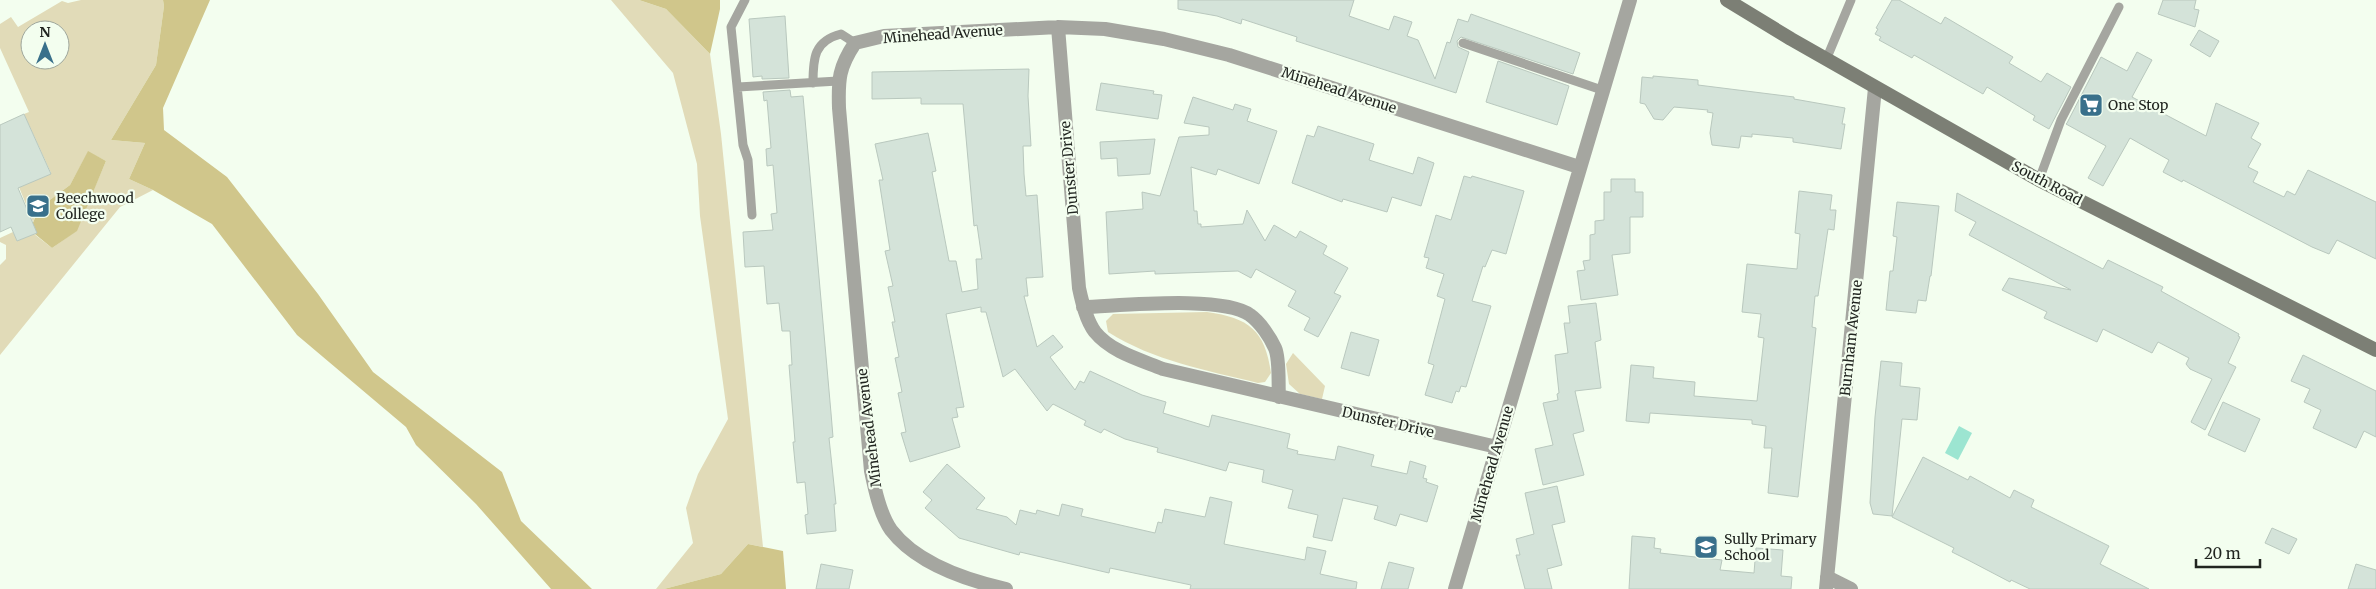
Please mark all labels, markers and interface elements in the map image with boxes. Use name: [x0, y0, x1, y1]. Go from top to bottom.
north arrow: [20, 20, 70, 70]
street label: Minehead Avenue: [883, 21, 1003, 47]
text: N: [39, 23, 51, 41]
street label: Minehead Avenue: [1279, 63, 1399, 117]
supermarket icon: One Stop: [2078, 92, 2104, 118]
place label: One Stop: [2108, 96, 2169, 114]
street label: Dunster Drive: [1056, 120, 1082, 216]
street label: South Road: [2009, 157, 2086, 209]
place label: Beechwood College: [56, 189, 135, 223]
school or university icon: Beechwood College: [25, 193, 51, 219]
street label: Burnham Avenue: [1836, 279, 1866, 397]
street label: Minehead Avenue: [853, 367, 885, 489]
street label: Dunster Drive: [1340, 403, 1436, 441]
street label: Minehead Avenue: [1467, 404, 1517, 524]
place label: Sully Primary School: [1724, 530, 1818, 564]
school or university icon: Sully Primary School: [1693, 534, 1719, 560]
scale bar: [2196, 536, 2260, 568]
text: 20 m: [2204, 544, 2241, 563]

